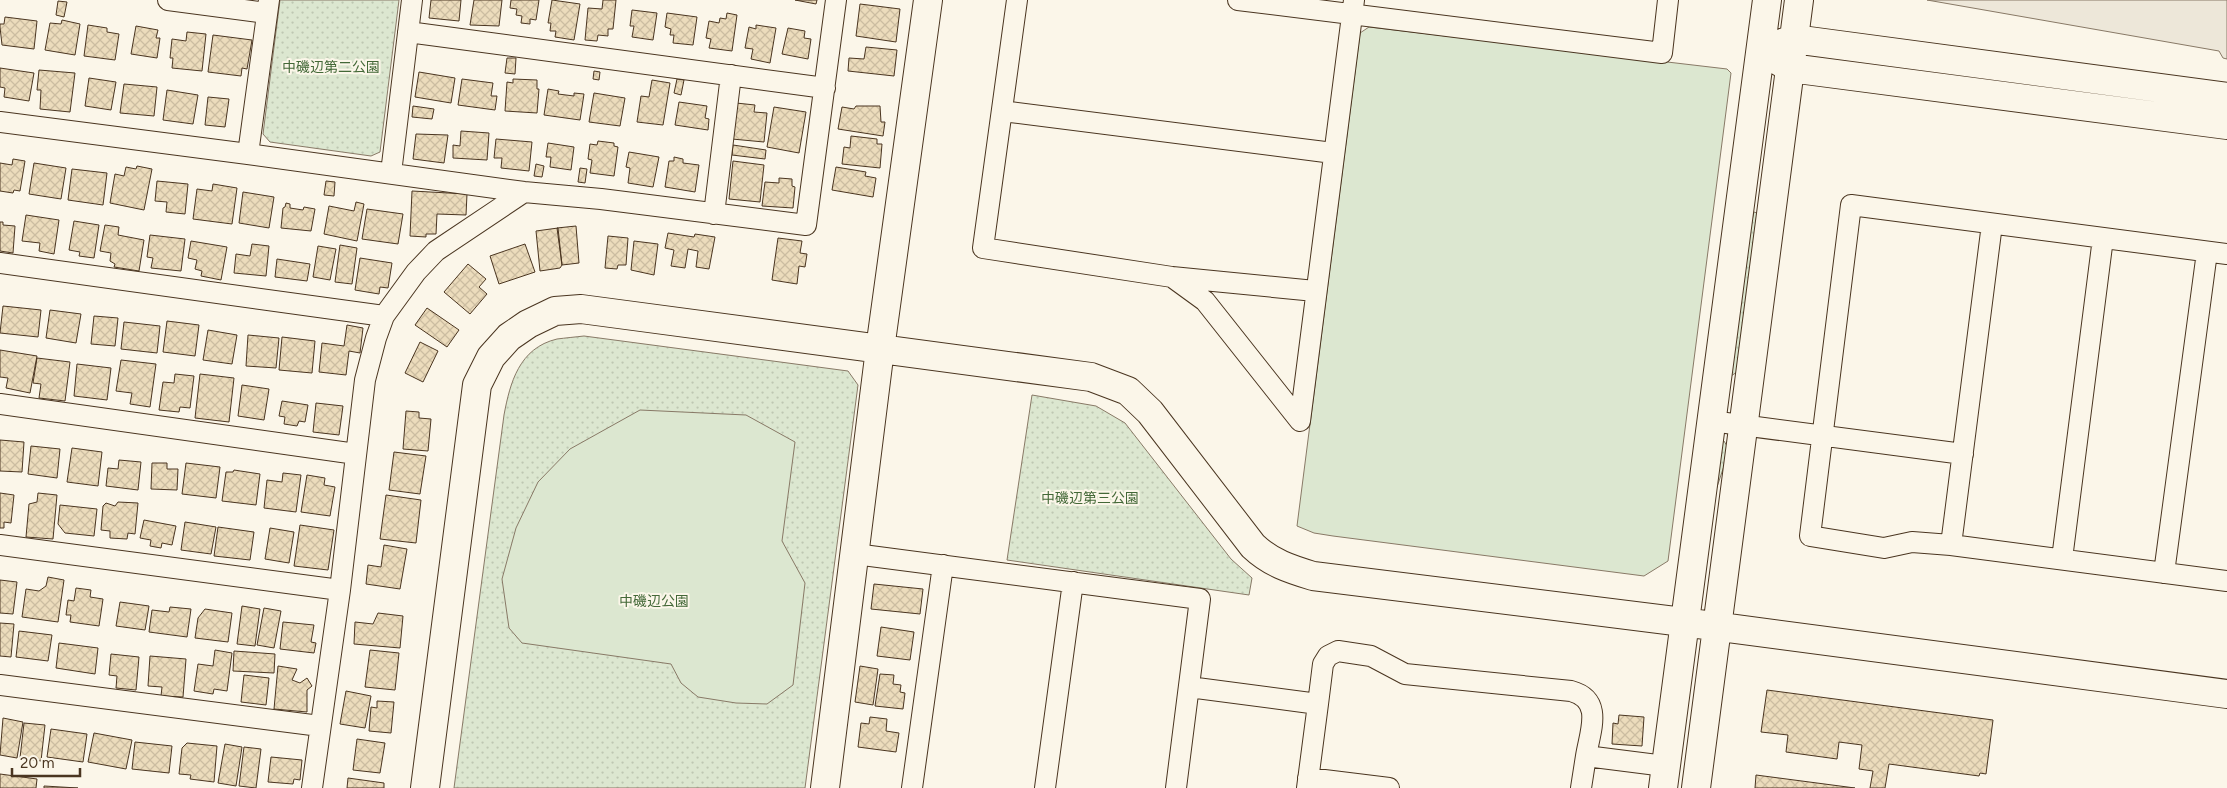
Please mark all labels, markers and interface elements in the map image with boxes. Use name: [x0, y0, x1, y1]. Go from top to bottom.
park label: 中磯辺第二公園: [282, 59, 380, 76]
park label: 中磯辺第三公園: [1041, 490, 1139, 507]
park label: 中磯辺公園: [619, 593, 689, 610]
scale bar: [12, 746, 80, 778]
text: 20 m: [20, 754, 54, 772]

